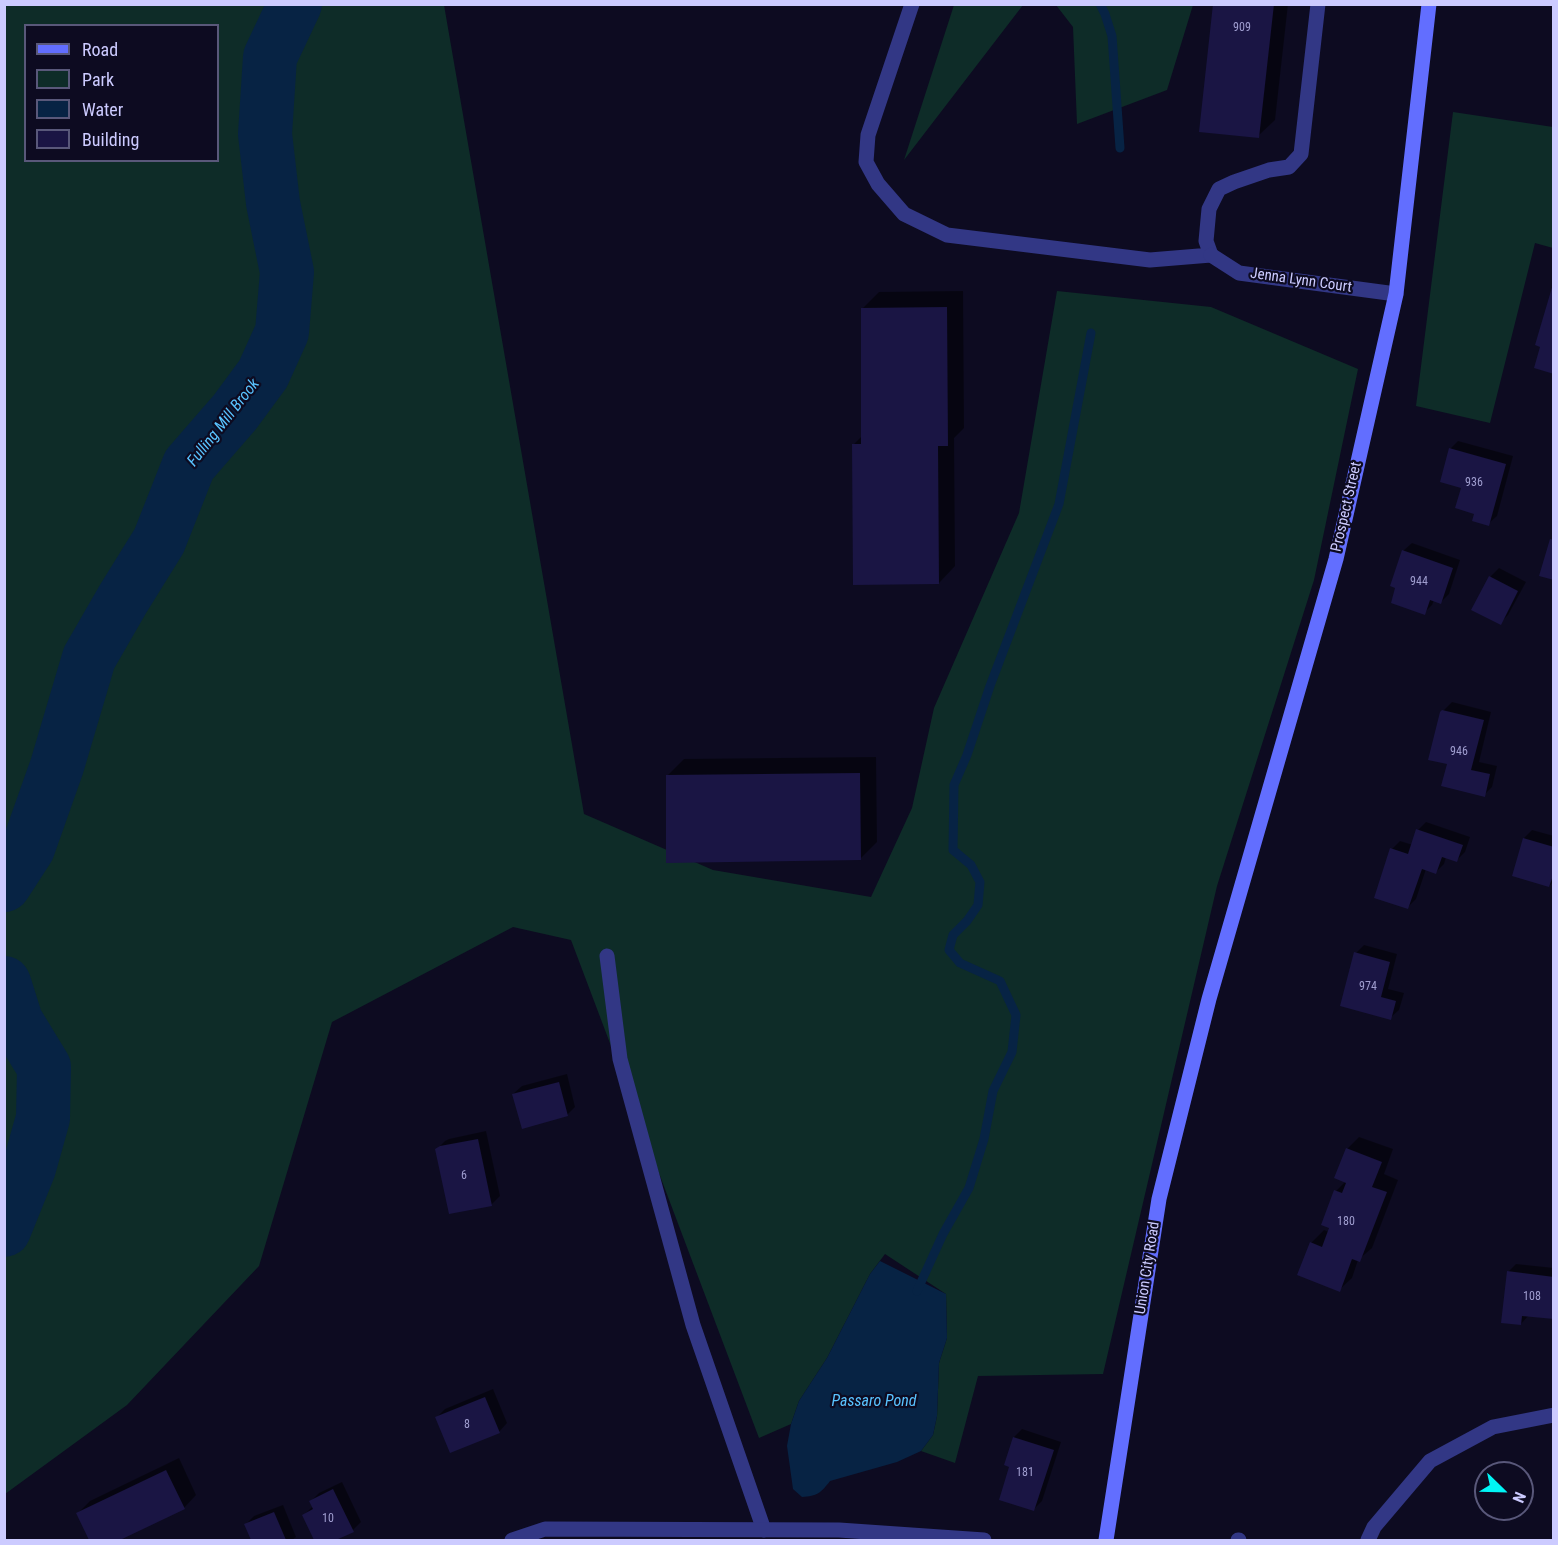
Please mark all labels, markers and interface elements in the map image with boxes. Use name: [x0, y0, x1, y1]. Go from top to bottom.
house number: 909: [1233, 21, 1251, 35]
legend: [24, 24, 219, 162]
text: Road: [82, 39, 118, 60]
text: Park: [82, 69, 114, 90]
text: Water: [82, 99, 123, 120]
text: Building: [82, 129, 139, 150]
street label: Jenna Lynn Court: [1249, 265, 1353, 297]
water label: Fulling Mill Brook: [184, 375, 264, 471]
street label: Prospect Street: [1328, 460, 1366, 554]
house number: 936: [1465, 476, 1483, 490]
house number: 944: [1410, 575, 1428, 589]
house number: 946: [1450, 745, 1468, 759]
house number: 974: [1359, 980, 1377, 994]
house number: 6: [461, 1169, 467, 1183]
house number: 180: [1337, 1215, 1355, 1229]
street label: Union City Road: [1132, 1220, 1164, 1316]
house number: 108: [1523, 1290, 1541, 1304]
water label: Passaro Pond: [831, 1392, 917, 1412]
house number: 8: [464, 1418, 470, 1432]
north arrow: [1474, 1461, 1534, 1521]
house number: 181: [1016, 1466, 1034, 1480]
text: N: [1509, 1489, 1530, 1506]
house number: 10: [322, 1512, 334, 1526]

